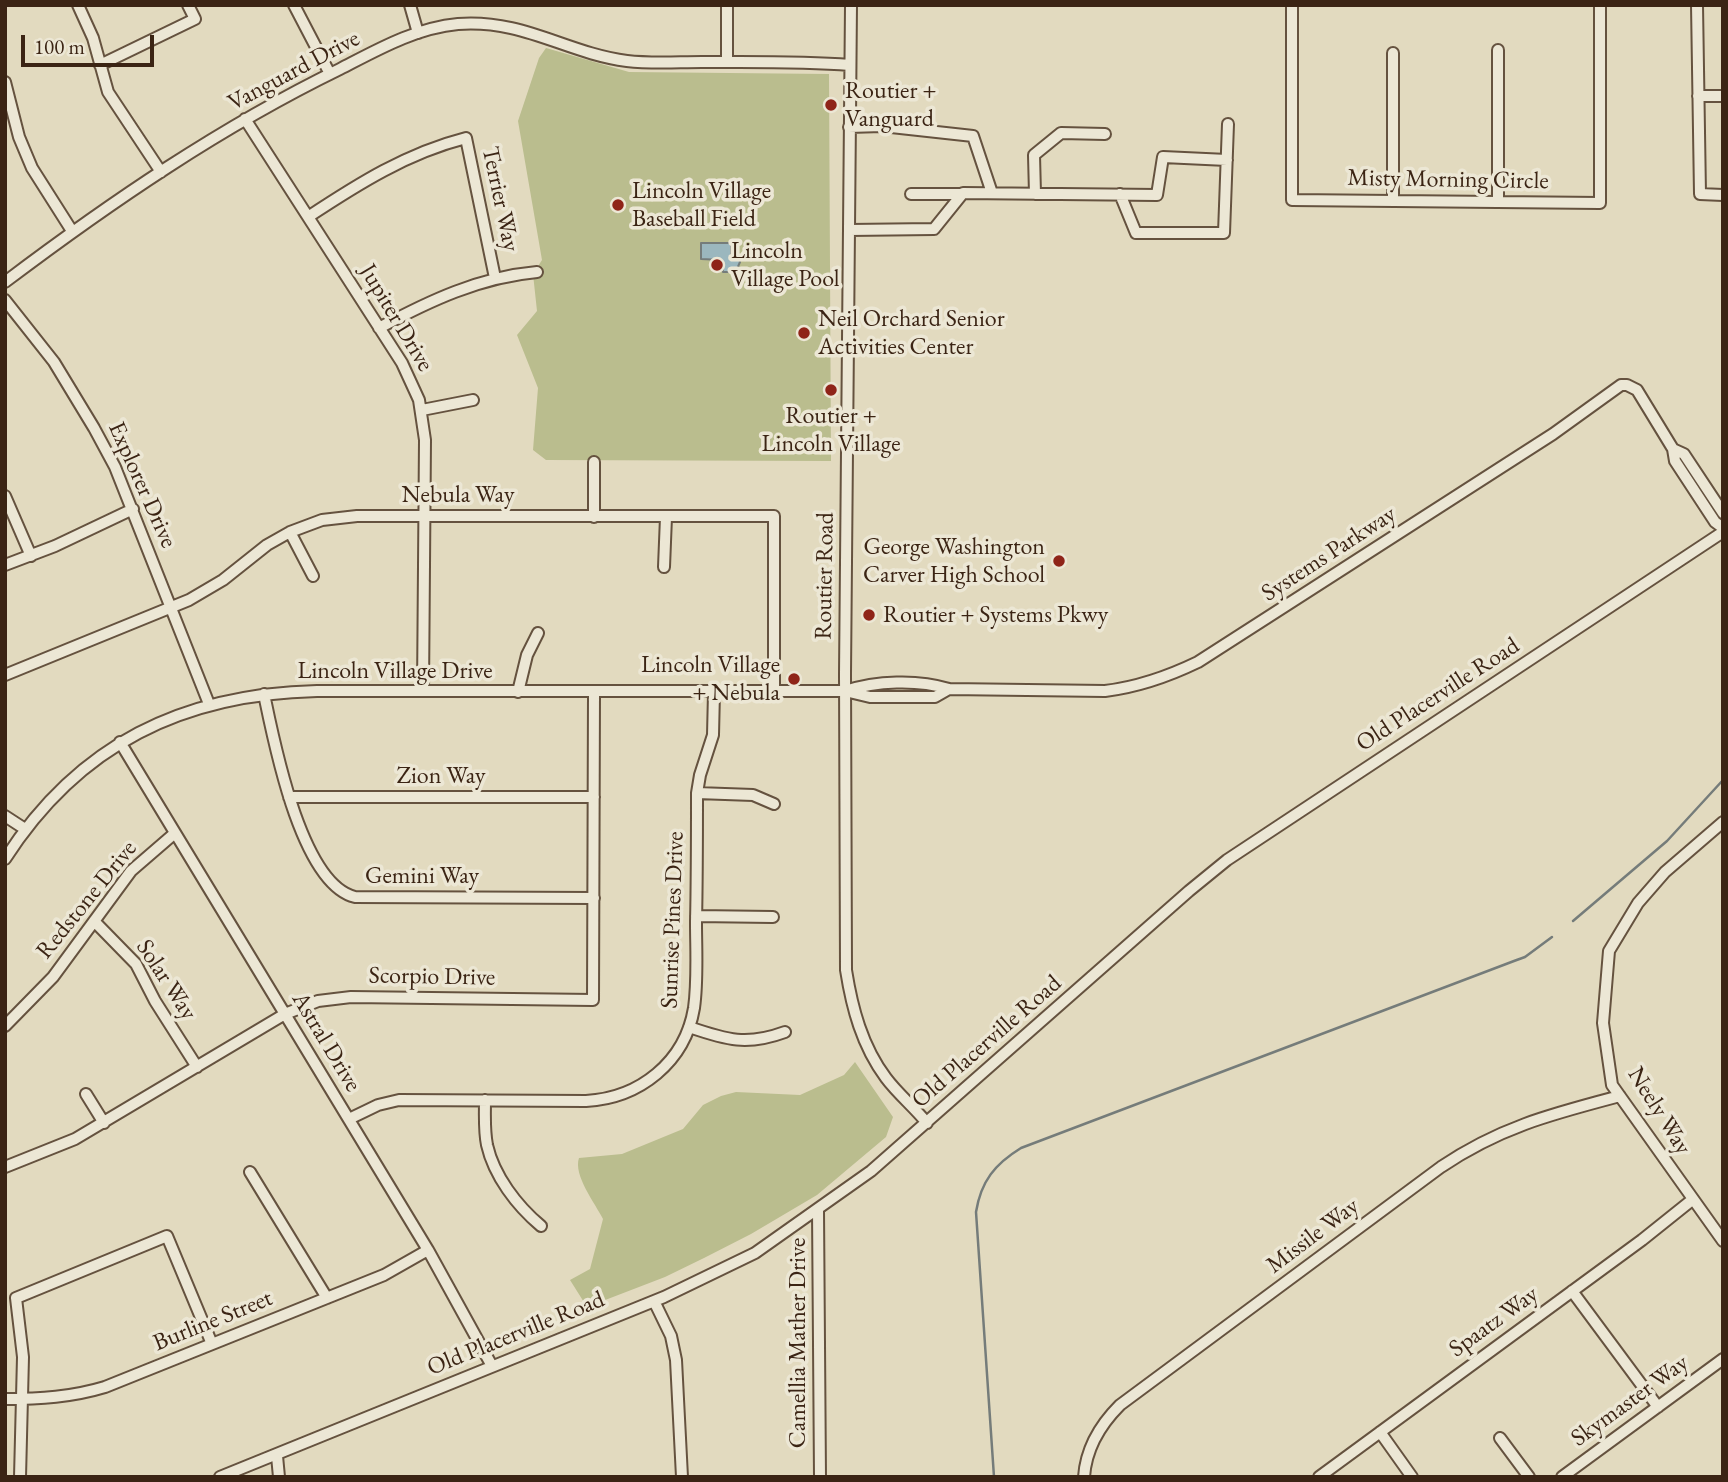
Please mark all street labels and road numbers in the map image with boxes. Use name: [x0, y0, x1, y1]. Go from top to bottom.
street label: Vanguard Drive: [223, 24, 365, 118]
street label: Terrier Way: [475, 144, 525, 254]
street label: Misty Morning Circle: [1347, 164, 1549, 196]
street label: Jupiter Drive: [353, 259, 439, 377]
street label: Explorer Drive: [101, 417, 183, 553]
street label: Nebula Way: [402, 481, 514, 509]
street label: Systems Parkway: [1256, 500, 1402, 608]
street label: Routier Road: [809, 512, 841, 640]
street label: Old Placerville Road: [1351, 632, 1525, 758]
street label: Lincoln Village Drive: [297, 657, 493, 685]
street label: Zion Way: [396, 762, 486, 790]
street label: Sunrise Pines Drive: [656, 831, 690, 1009]
street label: Redstone Drive: [31, 835, 143, 965]
street label: Gemini Way: [365, 862, 479, 890]
street label: Solar Way: [129, 934, 203, 1026]
street label: Scorpio Drive: [368, 961, 496, 993]
street label: Old Placerville Road: [906, 969, 1068, 1115]
street label: Astral Drive: [285, 987, 367, 1097]
street label: Neely Way: [1621, 1062, 1697, 1160]
street label: Missile Way: [1261, 1192, 1365, 1280]
street label: Camellia Mather Drive: [784, 1238, 812, 1448]
street label: Spaatz Way: [1444, 1280, 1544, 1364]
street label: Burline Street: [149, 1284, 277, 1358]
street label: Old Placerville Road: [423, 1285, 609, 1383]
street label: Skymaster Way: [1566, 1349, 1694, 1453]

